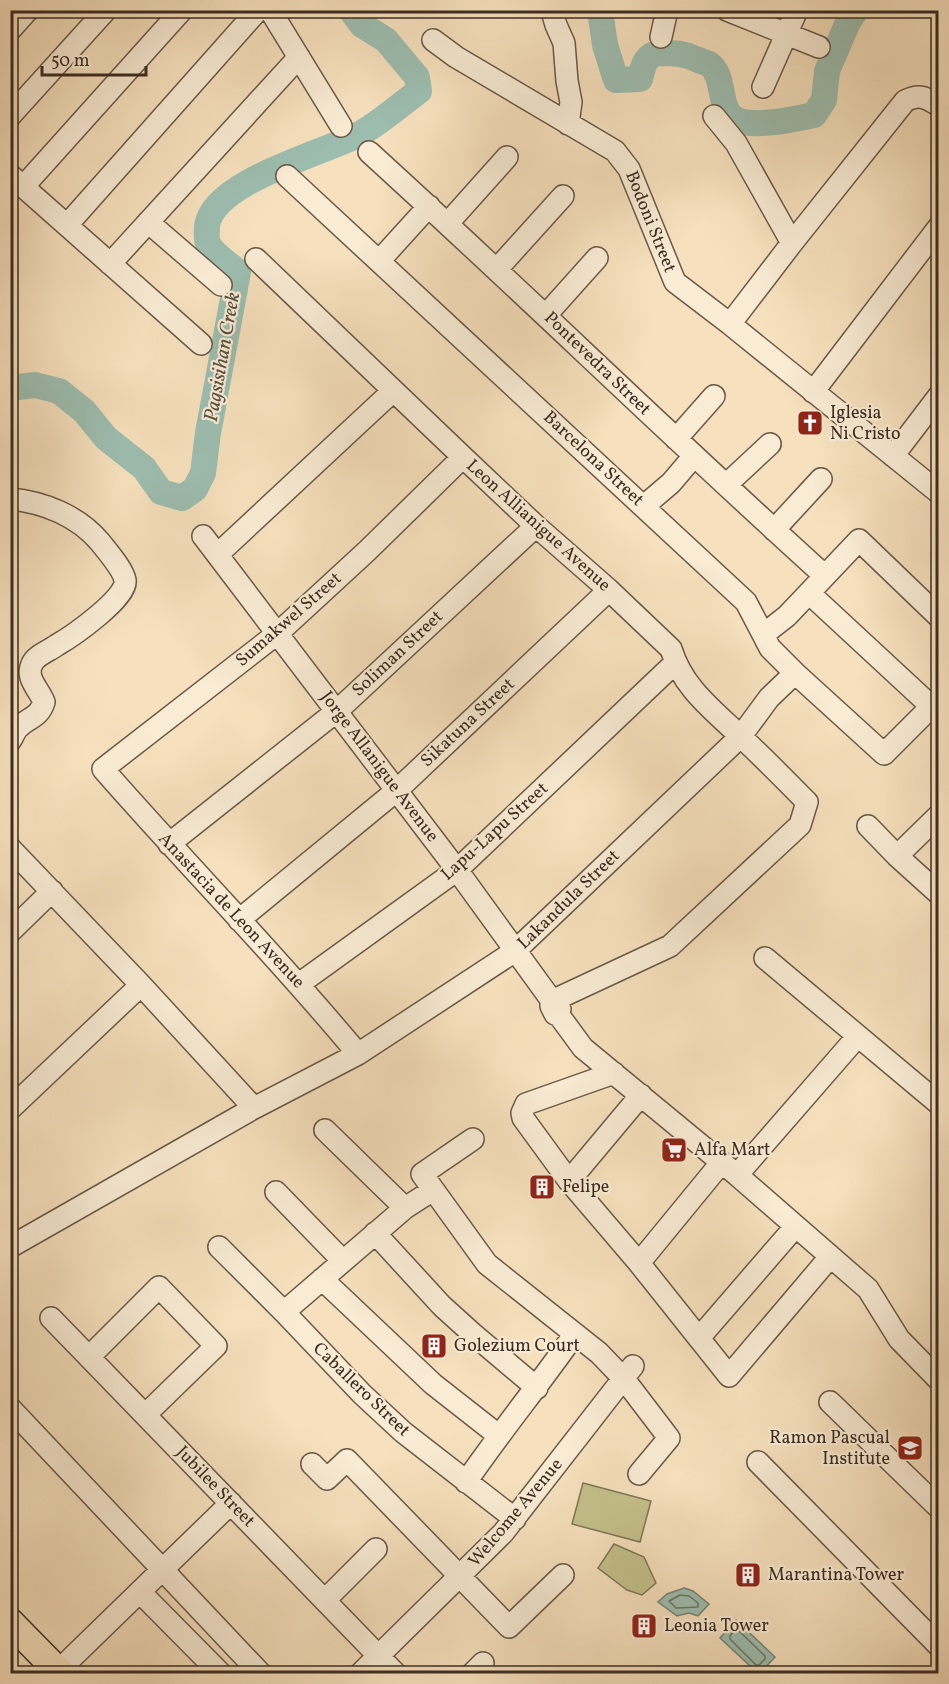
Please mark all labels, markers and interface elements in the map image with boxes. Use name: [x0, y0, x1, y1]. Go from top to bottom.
scale bar: [42, 39, 146, 77]
text: 50 m: [51, 49, 90, 74]
street label: Bodoni Street: [618, 167, 682, 277]
water label: Pagsisihan Creek: [198, 290, 248, 424]
street label: Pontevedra Street: [538, 306, 656, 422]
place label: Iglesia Ni Cristo: [830, 401, 901, 447]
street label: Barcelona Street: [537, 406, 649, 512]
church icon: Iglesia Ni Cristo: [795, 408, 825, 438]
street label: Leon Allianigue Avenue: [460, 454, 616, 598]
street label: Sumakwel Street: [231, 567, 347, 673]
street label: Soliman Street: [347, 605, 449, 703]
street label: Sikatuna Street: [415, 673, 521, 773]
street label: Jorge Allanigue Avenue: [314, 686, 444, 848]
street label: Lapu-Lapu Street: [436, 777, 554, 887]
street label: Anastacia de Leon Avenue: [152, 827, 310, 995]
street label: Lakandula Street: [512, 844, 626, 956]
supermarket icon: Alfa Mart: [659, 1135, 689, 1165]
place label: Alfa Mart: [694, 1138, 770, 1163]
building icon: Felipe: [527, 1172, 557, 1202]
place label: Felipe: [562, 1175, 609, 1200]
building icon: Golezium Court: [419, 1331, 449, 1361]
place label: Golezium Court: [454, 1334, 580, 1359]
street label: Caballero Street: [307, 1337, 415, 1443]
place label: Ramon Pascual Institute: [769, 1426, 890, 1472]
school or university icon: Ramon Pascual Institute: [895, 1433, 925, 1463]
street label: Jubilee Street: [170, 1441, 260, 1533]
street label: Welcome Avenue: [463, 1453, 569, 1573]
building icon: Marantina Tower: [733, 1560, 763, 1590]
place label: Marantina Tower: [768, 1563, 904, 1588]
building icon: Leonia Tower: [629, 1611, 659, 1641]
place label: Leonia Tower: [664, 1614, 769, 1639]

